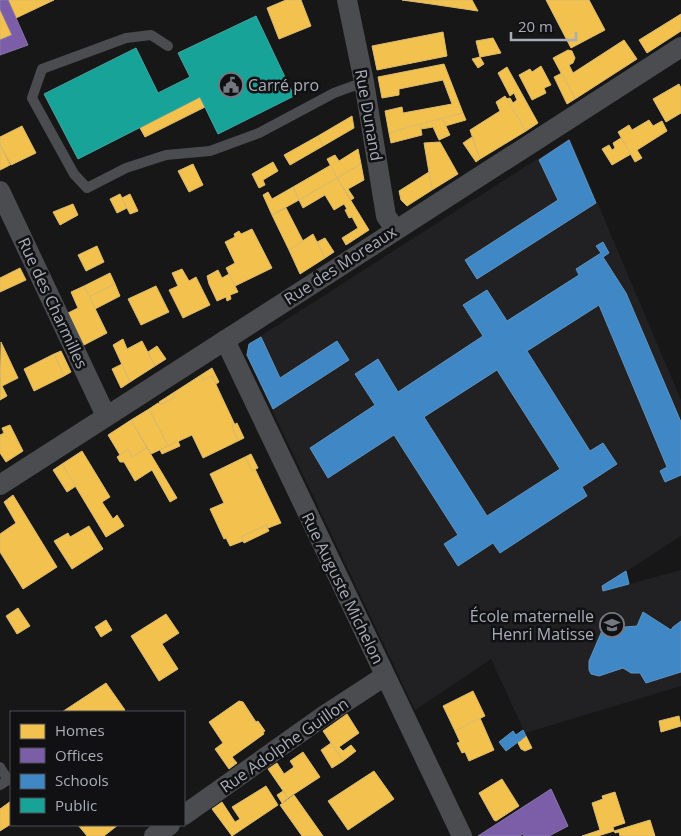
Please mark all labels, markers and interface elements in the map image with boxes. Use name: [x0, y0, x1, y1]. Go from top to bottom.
scale bar: [511, 10, 576, 42]
text: 20 m: [518, 16, 553, 36]
street label: Rue Dunand: [350, 68, 388, 162]
public building icon: Carré pro: [218, 72, 244, 98]
place label: Carré pro: [248, 74, 319, 96]
street label: Rue des Moreaux: [279, 220, 401, 310]
street label: Rue des Charmilles: [13, 234, 93, 372]
street label: Rue Auguste Michelon: [297, 509, 389, 667]
place label: École maternelle Henri Matisse: [470, 605, 594, 645]
school or university icon: École maternelle Henri Matisse: [599, 612, 625, 638]
street label: Rue Adolphe Guillon: [215, 692, 353, 798]
legend: [10, 711, 185, 826]
text: Homes: [55, 720, 105, 740]
text: Offices: [55, 745, 103, 765]
text: Schools: [55, 770, 109, 790]
text: Public: [55, 795, 97, 815]

